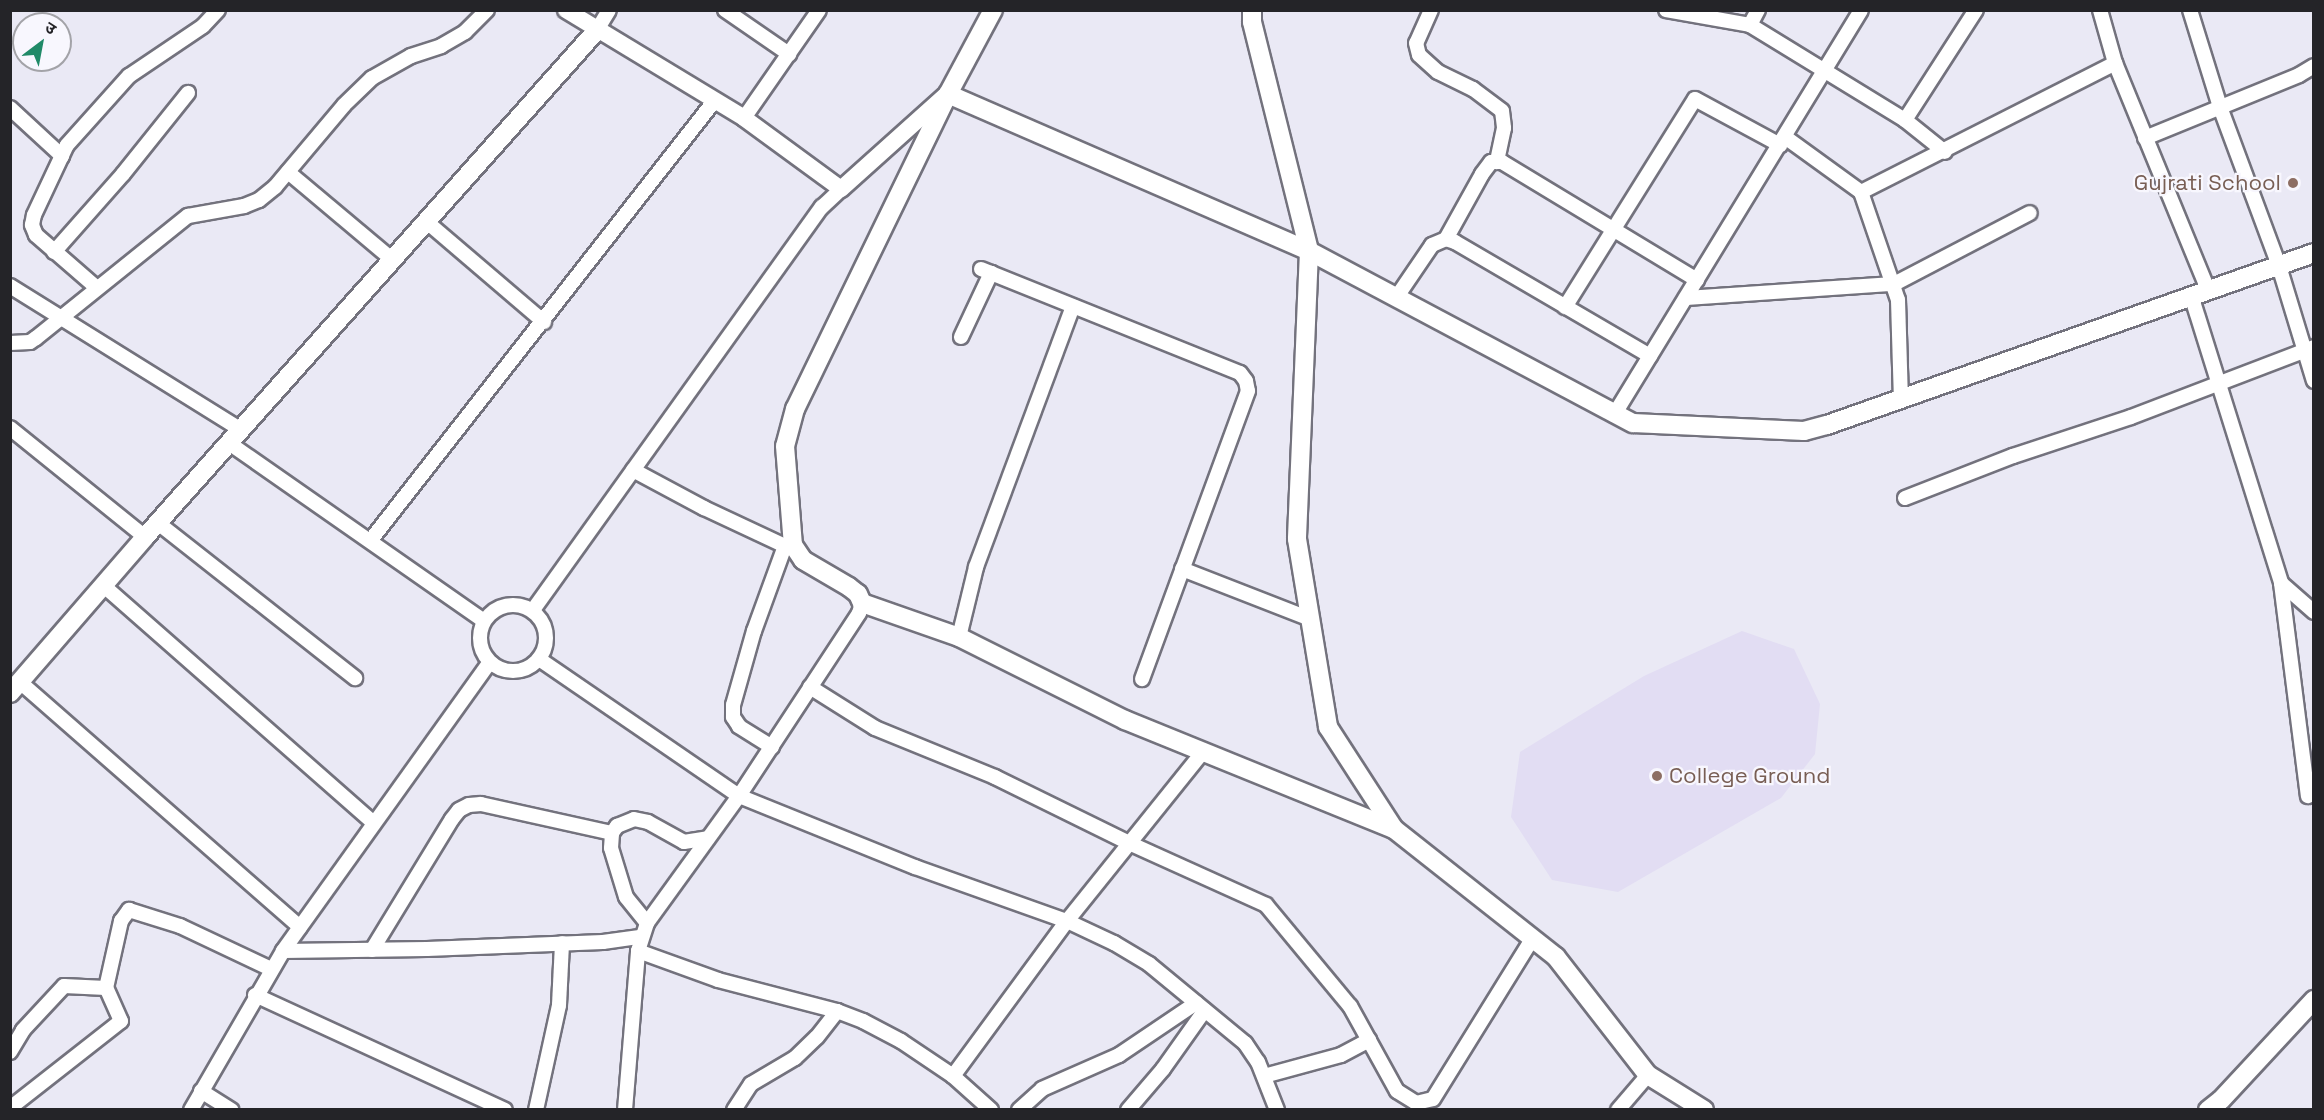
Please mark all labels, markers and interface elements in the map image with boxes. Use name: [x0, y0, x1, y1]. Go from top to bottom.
north arrow: [12, 12, 72, 72]
text: उ: [41, 17, 60, 39]
place label: Gujrati School: [2134, 170, 2281, 196]
marker: Gujrati School: [2286, 176, 2300, 190]
place label: College Ground: [1669, 763, 1830, 789]
marker: College Ground: [1650, 769, 1664, 783]

